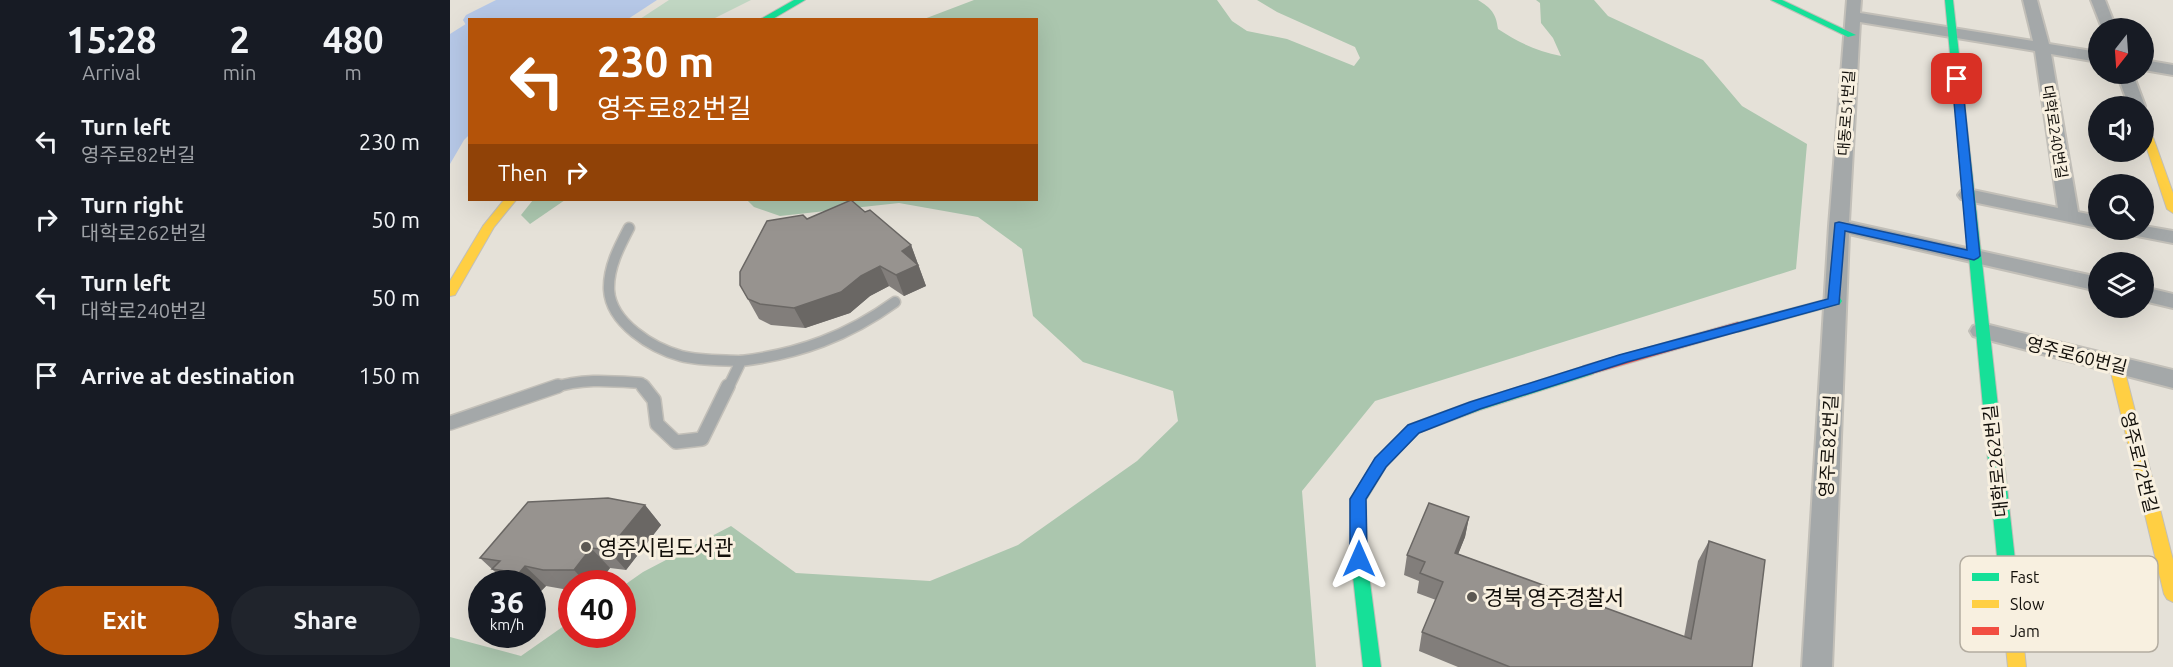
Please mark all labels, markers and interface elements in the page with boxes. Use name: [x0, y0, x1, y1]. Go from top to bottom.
north arrow: [2088, 18, 2154, 84]
map controls: [2088, 18, 2154, 318]
text: 15:28: [66, 19, 156, 60]
text: 2: [229, 19, 250, 60]
text: 480: [323, 19, 384, 60]
text: 230 m: [597, 38, 714, 85]
icon: left: [498, 42, 576, 120]
pin: [1931, 53, 1982, 104]
text: Arrival: [82, 61, 141, 84]
text: min: [223, 61, 256, 84]
text: m: [345, 61, 362, 84]
icon: arrive: [1940, 62, 1973, 95]
street label: 대동로51번길: [1835, 70, 1857, 156]
street label: 대학로240번길: [2039, 84, 2071, 180]
text: 영주로82번길: [597, 93, 752, 123]
button: sound: [2088, 96, 2154, 162]
text: Turn left: [81, 114, 171, 139]
icon: left: [30, 125, 63, 158]
text: 230 m: [359, 129, 420, 154]
text: 영주로82번길: [81, 143, 196, 166]
icon: right: [560, 156, 593, 189]
text: Then: [498, 160, 548, 185]
button: search: [2088, 174, 2154, 240]
text: Turn right: [81, 192, 183, 217]
icon: right: [30, 203, 63, 236]
text: 50 m: [371, 207, 420, 232]
text: 대학로262번길: [81, 221, 207, 244]
button: layers: [2088, 252, 2154, 318]
text: Turn left: [81, 270, 171, 295]
icon: left: [30, 281, 63, 314]
text: 50 m: [371, 285, 420, 310]
text: 대학로240번길: [81, 299, 207, 322]
street label: 영주로60번길: [2025, 333, 2129, 377]
icon: arrive: [30, 359, 63, 392]
text: Arrive at destination: [81, 363, 295, 388]
text: 150 m: [359, 363, 420, 388]
street label: 영주로82번길: [1815, 394, 1841, 498]
street label: 대학로262번길: [1979, 404, 2011, 518]
street label: 영주로72번길: [2118, 410, 2162, 514]
position arrow: [1327, 527, 1391, 591]
place label: 영주시립도서관: [598, 535, 733, 559]
marker: 영주시립도서관: [579, 540, 593, 554]
legend: [1960, 556, 2158, 652]
text: Fast: [2010, 568, 2040, 586]
speed limit sign: 40: [558, 570, 636, 648]
text: 36: [490, 585, 524, 619]
place label: 경북 영주경찰서: [1484, 585, 1624, 609]
button: Exit: [30, 586, 219, 655]
button: Share: [231, 586, 420, 655]
marker: 경북 영주경찰서: [1465, 590, 1479, 604]
text: Slow: [2010, 595, 2045, 613]
text: km/h: [490, 616, 524, 633]
text: Jam: [2010, 622, 2040, 640]

